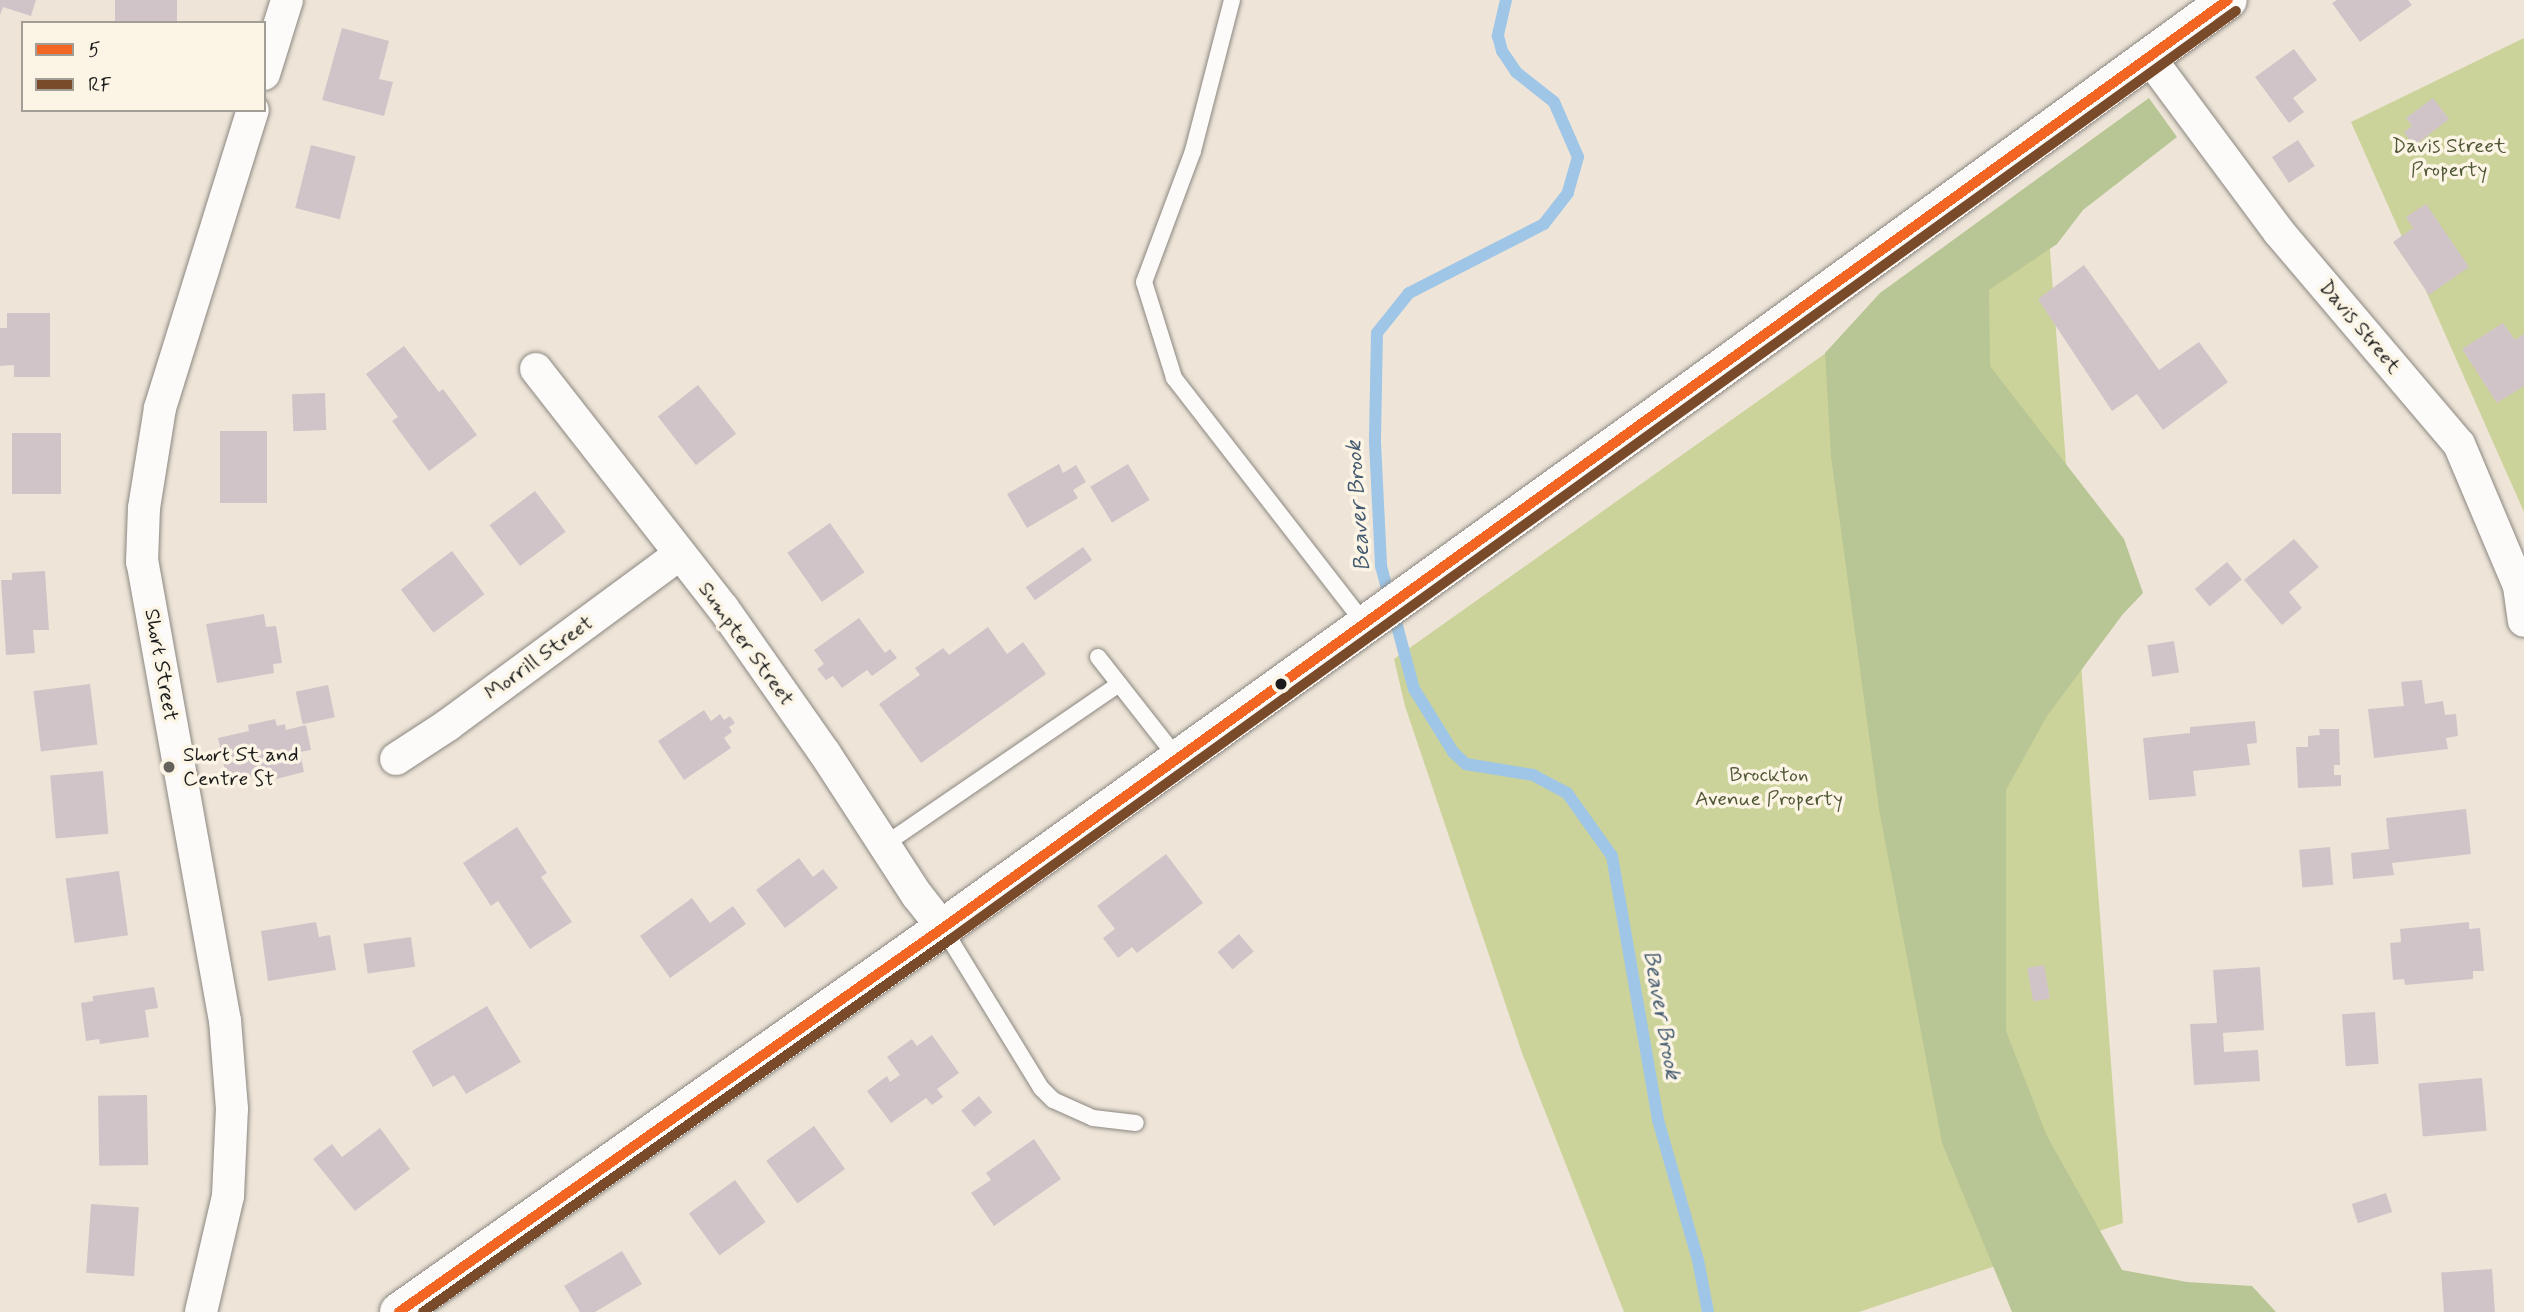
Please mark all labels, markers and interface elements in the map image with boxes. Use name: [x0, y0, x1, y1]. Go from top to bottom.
legend: [21, 21, 266, 112]
text: 5: [88, 36, 101, 64]
text: RF: [88, 71, 112, 99]
park label: Davis Street Property: [2392, 133, 2506, 183]
street label: Davis Street: [2314, 275, 2406, 379]
water label: Beaver Brook: [1341, 440, 1377, 572]
street label: Sumpter Street: [693, 578, 799, 710]
street label: Short Street: [139, 607, 183, 723]
street label: Morrill Street: [480, 611, 598, 705]
unlabelled marker: [1274, 677, 1288, 691]
place label: Short St and Centre St: [183, 742, 293, 792]
marker: Short St and Centre St: [161, 759, 177, 775]
park label: Brockton Avenue Property: [1695, 762, 1843, 812]
water label: Beaver Brook: [1636, 948, 1686, 1082]

